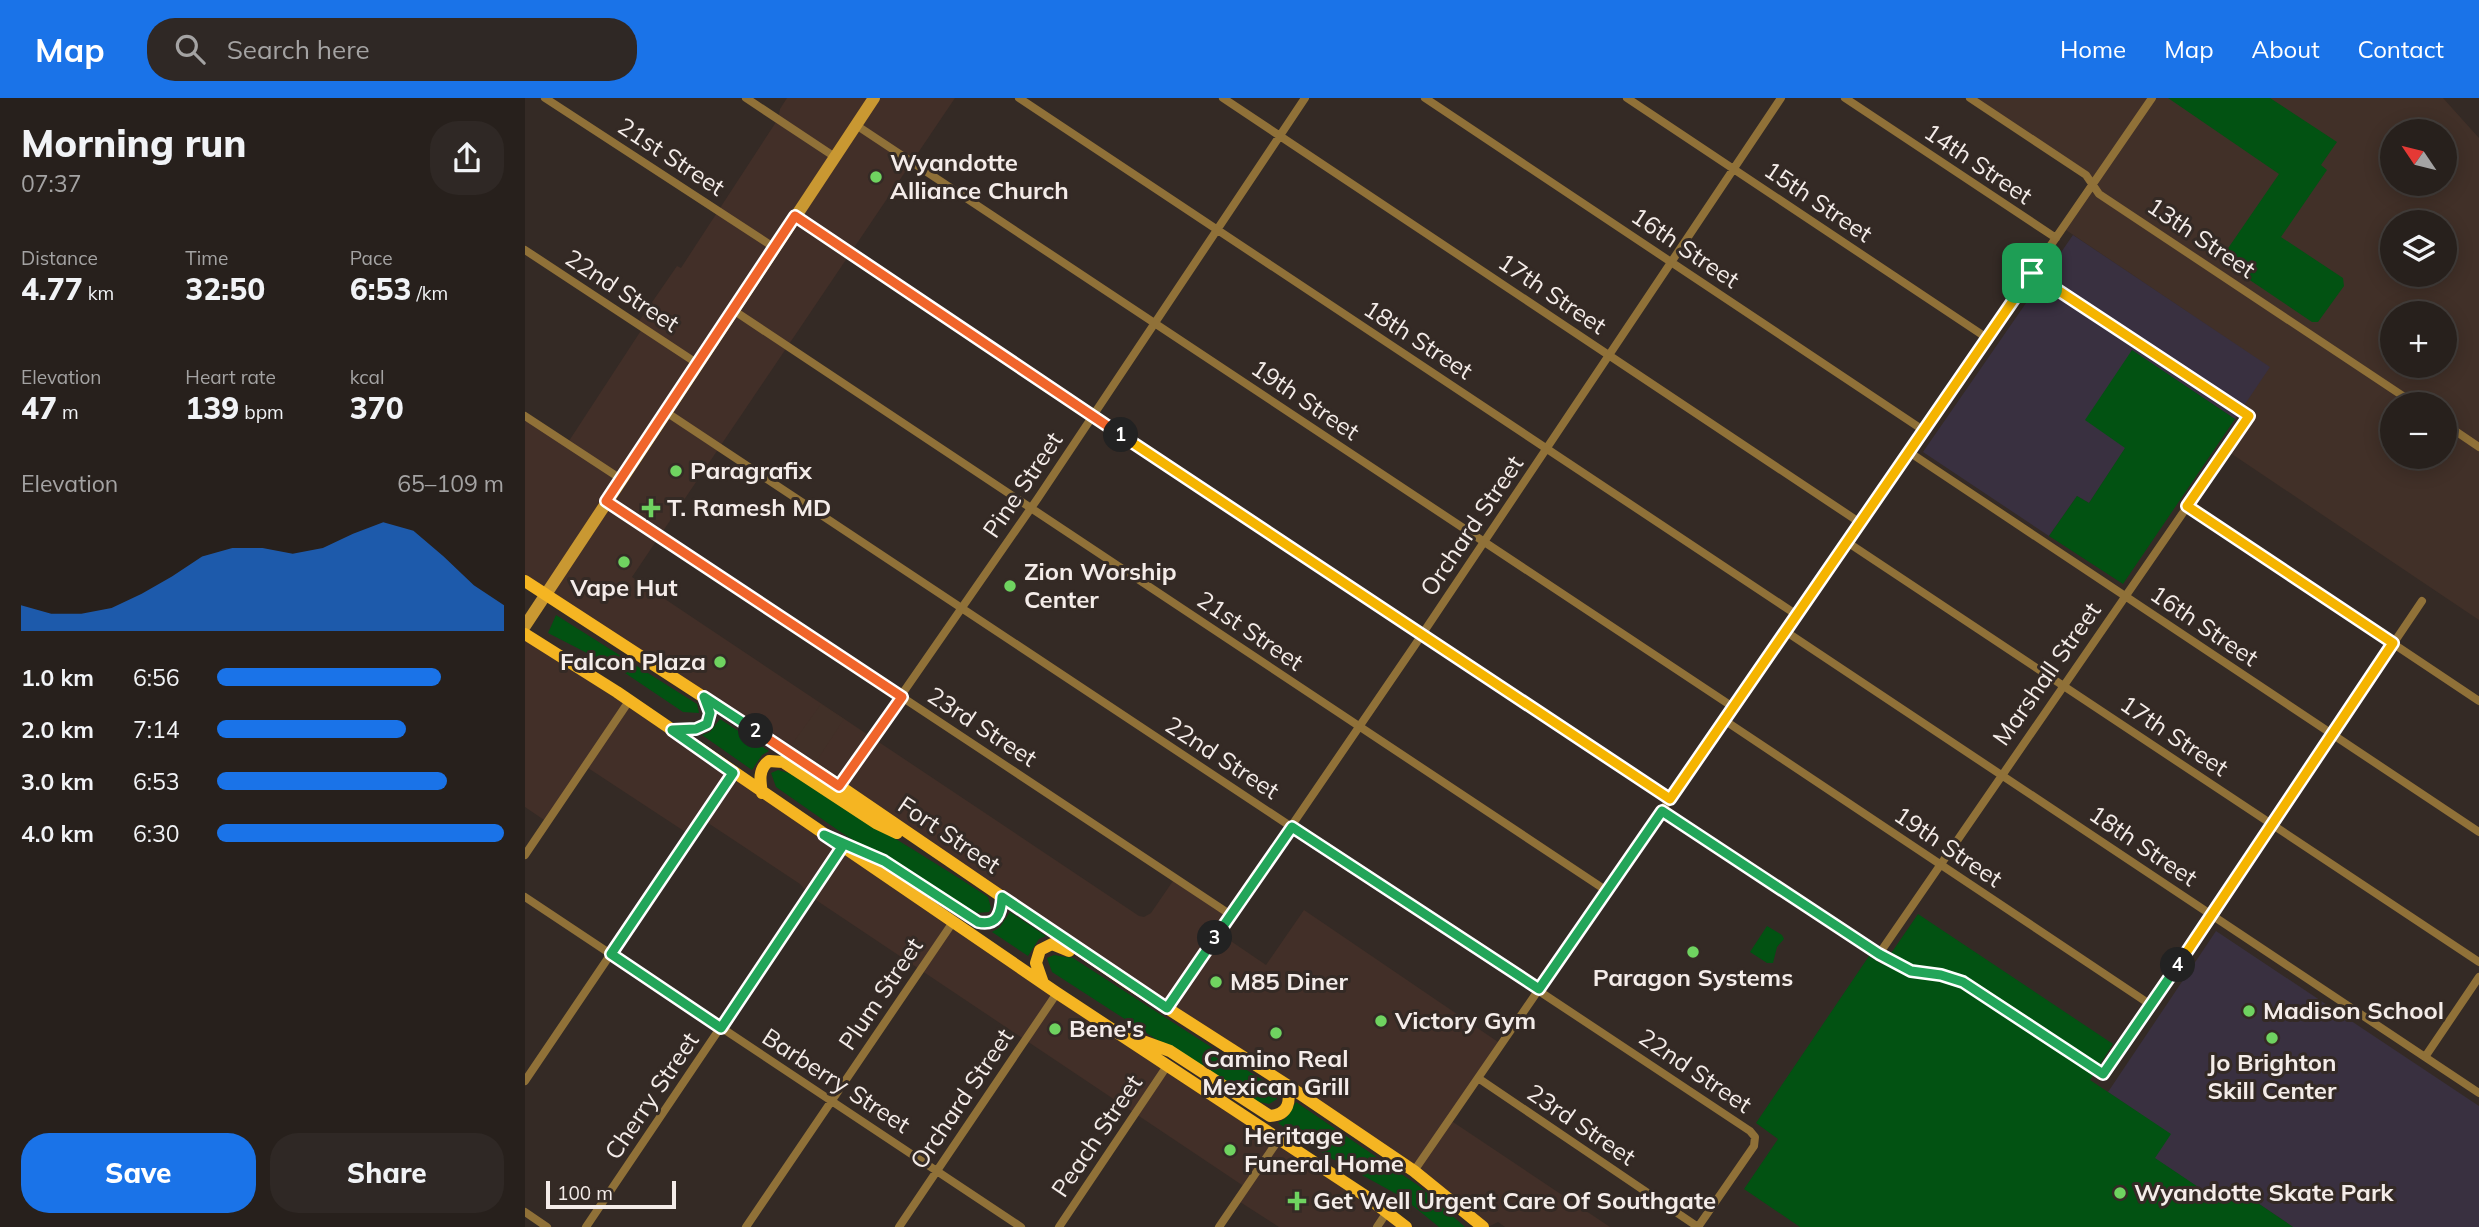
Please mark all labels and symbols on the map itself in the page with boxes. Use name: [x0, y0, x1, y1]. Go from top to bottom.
street label: 21st Street: [612, 110, 731, 202]
street label: 14th Street: [1919, 116, 2038, 210]
north arrow: [2380, 119, 2457, 196]
place label: Wyandotte Alliance Church: [890, 147, 1069, 205]
street label: 15th Street: [1759, 154, 1878, 248]
marker: Wyandotte Alliance Church: [868, 169, 884, 185]
street label: 13th Street: [2142, 190, 2261, 284]
street label: 16th Street: [1626, 200, 1745, 294]
street label: 22nd Street: [560, 242, 685, 338]
pin: [2002, 243, 2062, 303]
street label: 17th Street: [1493, 246, 1612, 340]
street label: 18th Street: [1358, 293, 1479, 385]
street label: 19th Street: [1246, 352, 1365, 446]
pin: 1: [1103, 418, 1139, 452]
street label: Pine Street: [976, 426, 1068, 543]
street label: Orchard Street: [1413, 449, 1529, 601]
place label: Paragrafix: [690, 455, 813, 485]
marker: Paragrafix: [668, 463, 684, 479]
place label: T. Ramesh MD: [667, 492, 831, 522]
marker: T. Ramesh MD: [641, 498, 661, 518]
marker: Vape Hut: [616, 554, 632, 570]
place label: Zion Worship Center: [1024, 556, 1177, 614]
place label: Vape Hut: [569, 572, 678, 602]
marker: Zion Worship Center: [1002, 578, 1018, 594]
street label: 16th Street: [2145, 578, 2264, 672]
street label: 21st Street: [1192, 584, 1309, 677]
street label: Marshall Street: [1986, 596, 2107, 751]
place label: Falcon Plaza: [560, 646, 706, 676]
marker: Falcon Plaza: [712, 654, 728, 670]
street label: 23rd Street: [922, 680, 1043, 773]
street label: 17th Street: [2115, 688, 2234, 782]
street label: 22nd Street: [1160, 709, 1285, 805]
pin: 2: [739, 714, 773, 748]
street label: Fort Street: [893, 789, 1006, 879]
street label: 18th Street: [2084, 798, 2203, 892]
street label: 19th Street: [1889, 799, 2008, 893]
pin: 3: [1197, 920, 1233, 956]
street label: Plum Street: [832, 932, 929, 1055]
marker: Paragon Systems: [1685, 944, 1701, 960]
pin: 4: [2161, 948, 2195, 982]
place label: Paragon Systems: [1593, 962, 1793, 992]
place label: M85 Diner: [1230, 966, 1348, 996]
marker: M85 Diner: [1208, 974, 1224, 990]
place label: Madison School: [2263, 995, 2444, 1025]
marker: Madison School: [2241, 1003, 2257, 1019]
place label: Victory Gym: [1394, 1005, 1536, 1035]
place label: Bene's: [1069, 1013, 1144, 1043]
marker: Victory Gym: [1373, 1013, 1389, 1029]
street label: Barberry Street: [757, 1021, 916, 1139]
marker: Bene's: [1047, 1021, 1063, 1037]
street label: 22nd Street: [1633, 1021, 1758, 1119]
street label: Orchard Street: [903, 1022, 1019, 1174]
marker: Camino Real Mexican Grill: [1268, 1025, 1284, 1041]
street label: Cherry Street: [598, 1026, 705, 1165]
marker: Jo Brighton Skill Center: [2264, 1030, 2280, 1046]
place label: Camino Real Mexican Grill: [1202, 1043, 1350, 1101]
place label: Jo Brighton Skill Center: [2208, 1047, 2337, 1105]
street label: Peach Street: [1044, 1069, 1148, 1202]
street label: 23rd Street: [1522, 1077, 1642, 1171]
place label: Heritage Funeral Home: [1244, 1120, 1404, 1178]
marker: Heritage Funeral Home: [1222, 1142, 1238, 1158]
place label: Wyandotte Skate Park: [2134, 1177, 2394, 1207]
scale bar: [546, 1178, 675, 1210]
place label: Get Well Urgent Care Of Southgate: [1313, 1185, 1716, 1215]
marker: Wyandotte Skate Park: [2112, 1185, 2128, 1201]
marker: Get Well Urgent Care Of Southgate: [1287, 1191, 1307, 1211]

